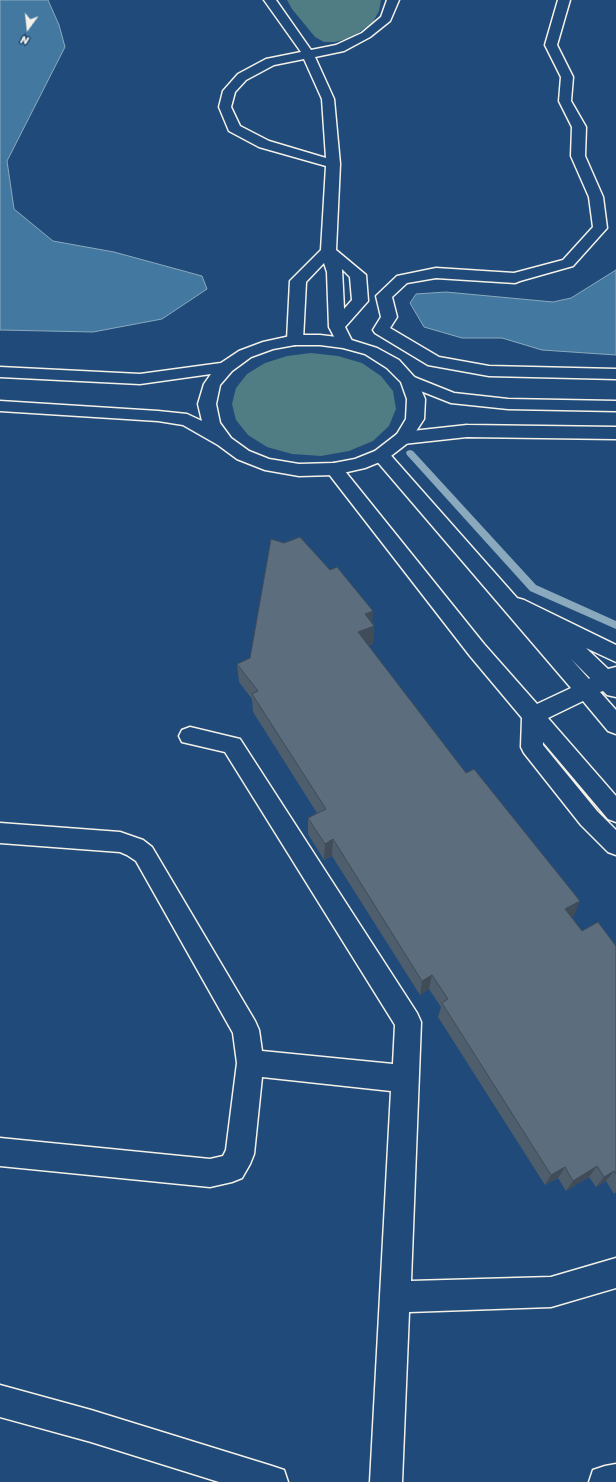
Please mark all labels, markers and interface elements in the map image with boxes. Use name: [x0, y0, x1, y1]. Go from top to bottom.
north arrow: [8, 8, 48, 48]
text: N: [19, 30, 31, 50]

